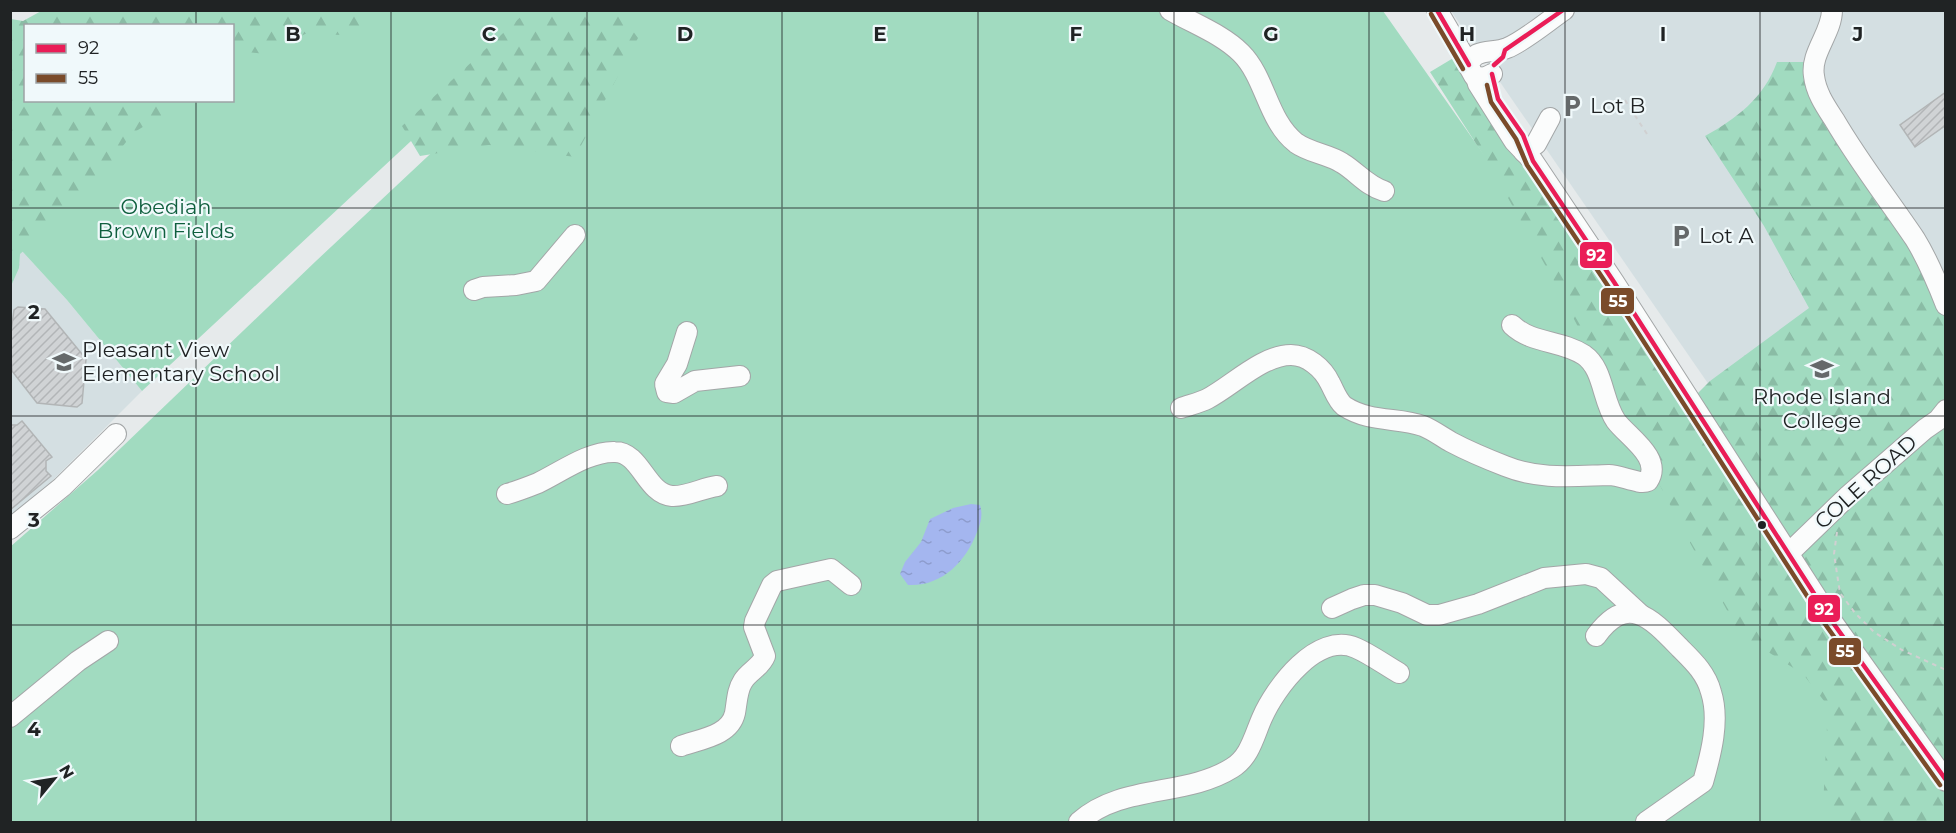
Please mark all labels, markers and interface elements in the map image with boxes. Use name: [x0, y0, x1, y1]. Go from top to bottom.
text: B: [285, 22, 301, 46]
text: C: [482, 22, 497, 46]
text: D: [677, 22, 693, 46]
text: E: [873, 22, 887, 46]
text: F: [1070, 22, 1083, 46]
text: G: [1263, 22, 1279, 46]
text: H: [1459, 22, 1475, 46]
text: I: [1660, 22, 1666, 46]
text: J: [1852, 22, 1863, 46]
legend: [24, 24, 234, 102]
text: 92: [78, 37, 99, 59]
text: 55: [78, 67, 98, 89]
parking icon: Lot B: [1559, 93, 1585, 119]
place label: Lot B: [1590, 93, 1645, 118]
park label: Obediah Brown Fields: [98, 194, 234, 243]
parking icon: Lot A: [1668, 223, 1694, 249]
place label: Lot A: [1699, 223, 1754, 248]
line badge: 92: [1579, 241, 1613, 269]
text: 92: [1586, 246, 1606, 265]
line badge: 55: [1600, 287, 1635, 315]
text: 55: [1609, 292, 1628, 311]
text: 2: [28, 300, 40, 324]
place label: Pleasant View Elementary School: [82, 337, 280, 386]
school or university icon: Pleasant View Elementary School: [51, 349, 77, 375]
school or university icon: Rhode Island College: [1809, 356, 1835, 382]
place label: Rhode Island College: [1753, 384, 1891, 433]
street label: COLE ROAD: [1809, 429, 1922, 534]
text: 3: [27, 508, 40, 532]
unlabelled marker: [1756, 519, 1768, 531]
line badge: 92: [1807, 594, 1841, 623]
text: 92: [1814, 600, 1834, 619]
line badge: 55: [1828, 637, 1862, 666]
text: 55: [1836, 642, 1855, 661]
text: 4: [27, 717, 41, 741]
north arrow: [24, 749, 84, 809]
text: N: [55, 761, 78, 782]

